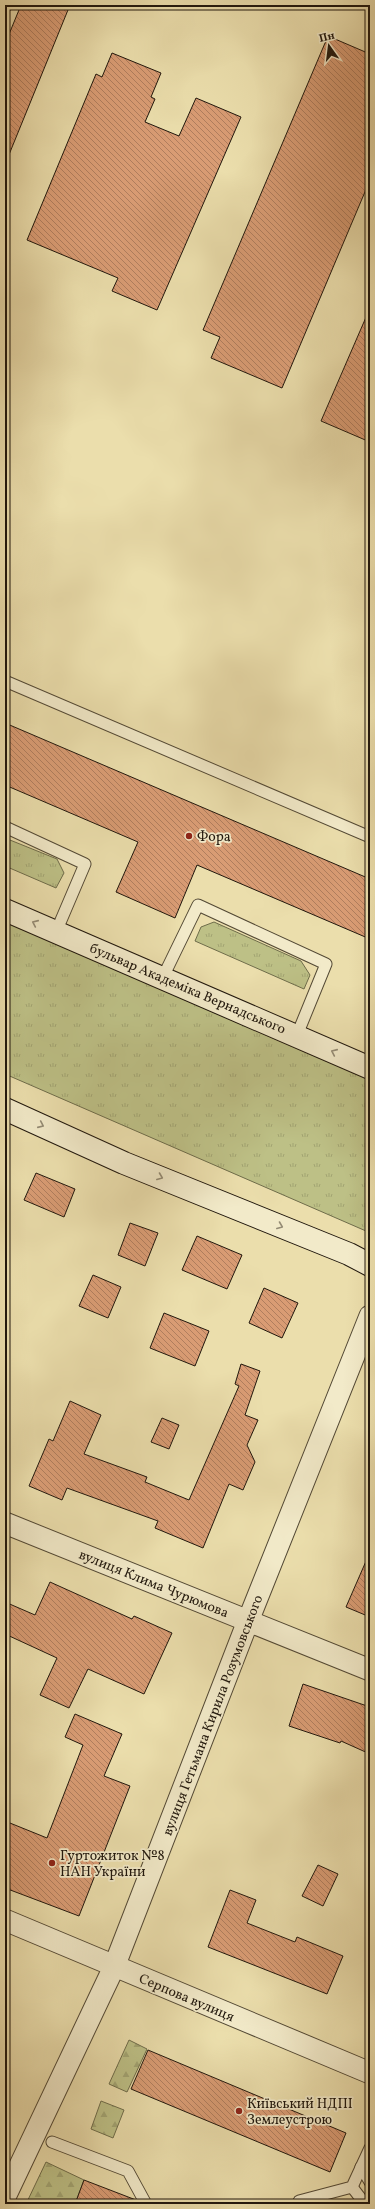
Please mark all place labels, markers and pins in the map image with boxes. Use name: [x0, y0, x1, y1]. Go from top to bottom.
place label: Фора: [197, 828, 231, 847]
marker: Фора: [184, 831, 194, 841]
place label: Гуртожиток №8 НАН України: [60, 1847, 165, 1882]
marker: Гуртожиток №8 НАН України: [47, 1858, 57, 1868]
place label: Київський НДПІ Землеустрою: [247, 2095, 353, 2130]
marker: Київський НДПІ Землеустрою: [234, 2106, 244, 2116]

